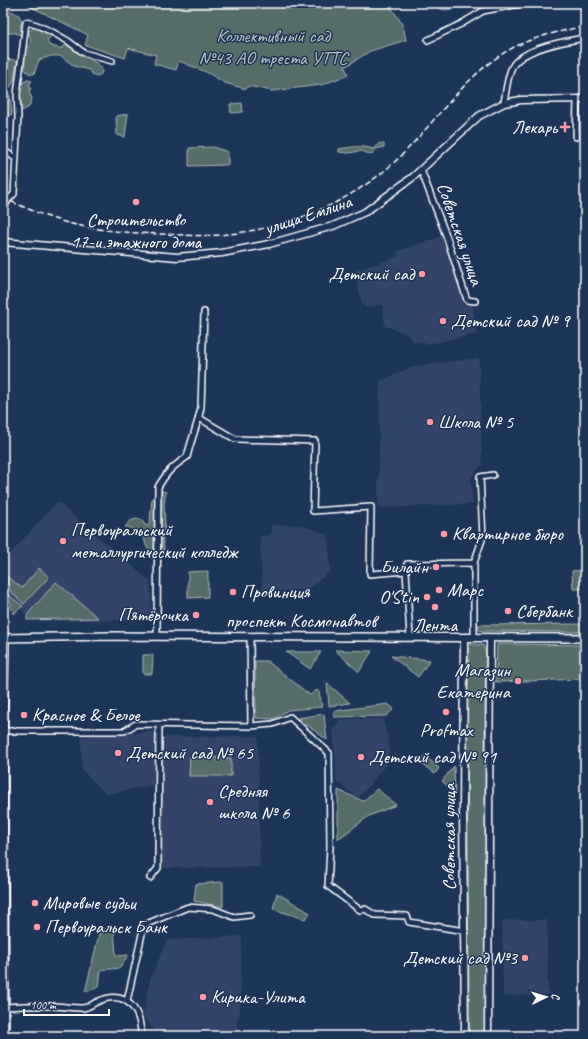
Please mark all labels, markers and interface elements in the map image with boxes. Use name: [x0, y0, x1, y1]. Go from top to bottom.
park label: Коллективный сад №43 АО треста УТТС: [198, 24, 350, 70]
place label: Лекарь: [512, 115, 558, 139]
marker: Лекарь: [560, 122, 570, 132]
street label: Советская улица: [431, 179, 489, 290]
street label: улица Емлина: [260, 189, 356, 241]
marker: Строительство 17-и этажного дома: [131, 197, 141, 207]
place label: Строительство 17-и этажного дома: [71, 208, 203, 254]
place label: Детский сад: [329, 262, 416, 286]
marker: Детский сад: [417, 269, 427, 279]
place label: Детский сад № 9: [451, 309, 571, 333]
marker: Детский сад № 9: [438, 316, 448, 326]
place label: Школа № 5: [438, 410, 515, 434]
marker: Школа № 5: [425, 417, 435, 427]
place label: Первоуральский металлургический колледж: [71, 518, 240, 564]
place label: Квартирное бюро: [452, 522, 564, 546]
marker: Квартирное бюро: [439, 529, 449, 539]
marker: Первоуральский металлургический колледж: [58, 536, 68, 546]
place label: Билайн: [381, 555, 429, 579]
marker: Билайн: [431, 562, 441, 572]
place label: Марс: [447, 578, 484, 602]
place label: Провинция: [241, 580, 311, 604]
place label: O'Stin: [379, 585, 419, 609]
marker: Марс: [434, 585, 444, 595]
marker: Провинция: [228, 587, 238, 597]
marker: O'Stin: [422, 592, 432, 602]
place label: Сбербанк: [516, 599, 574, 623]
marker: Лента: [430, 602, 440, 612]
place label: Пятёрочка: [118, 603, 189, 627]
marker: Сбербанк: [503, 606, 513, 616]
street label: проспект Космонавтов: [226, 609, 380, 633]
marker: Пятёрочка: [191, 610, 201, 620]
place label: Лента: [413, 613, 459, 637]
place label: Магазин Екатерина: [436, 658, 512, 704]
marker: Магазин Екатерина: [513, 676, 523, 686]
place label: Красное & Белое: [32, 703, 141, 727]
marker: Profmax: [441, 707, 451, 717]
marker: Красное & Белое: [19, 710, 29, 720]
place label: Profmax: [420, 718, 474, 742]
place label: Детский сад № 65: [126, 741, 255, 765]
place label: Детский сад № 91: [369, 745, 498, 769]
marker: Детский сад № 65: [113, 748, 123, 758]
marker: Детский сад № 91: [356, 752, 366, 762]
place label: Средняя школа № 6: [218, 779, 291, 825]
street label: Советская улица: [437, 782, 461, 891]
marker: Средняя школа № 6: [205, 797, 215, 807]
place label: Мировые судьи: [43, 891, 138, 915]
marker: Мировые судьи: [30, 898, 40, 908]
place label: Первоуральск Банк: [45, 915, 168, 939]
marker: Первоуральск Банк: [32, 922, 42, 932]
place label: Детский сад №3: [403, 946, 518, 970]
marker: Детский сад №3: [520, 953, 530, 963]
north arrow: [526, 977, 566, 1017]
place label: Кирика-Улита: [211, 985, 306, 1009]
scale bar: [24, 991, 109, 1017]
marker: Кирика-Улита: [198, 992, 208, 1002]
text: С: [549, 993, 563, 1001]
text: 100 m: [30, 997, 57, 1013]

